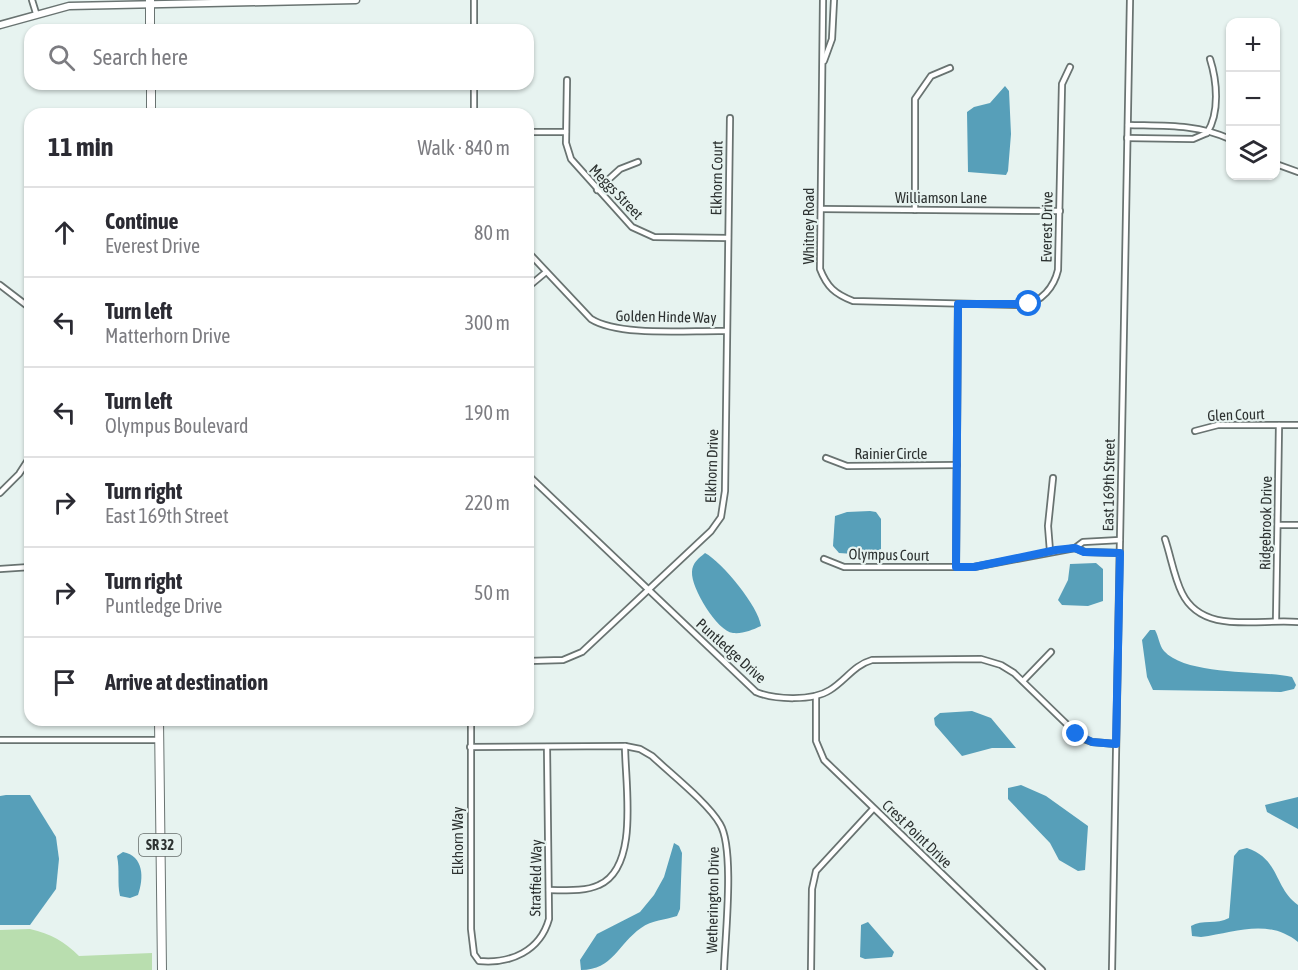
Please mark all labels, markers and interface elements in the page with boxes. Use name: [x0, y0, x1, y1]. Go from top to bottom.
map controls: [1226, 18, 1280, 180]
button: +: [1226, 18, 1280, 72]
search box: [24, 24, 534, 90]
icon: search: [45, 41, 78, 74]
text: Search here: [93, 44, 188, 70]
button: −: [1226, 72, 1280, 126]
button: layers: [1226, 126, 1280, 180]
text: 11 min: [48, 132, 113, 162]
text: Walk · 840 m: [418, 136, 510, 159]
street label: Elkhorn Court: [707, 141, 726, 215]
street label: Meggs Street: [586, 161, 647, 223]
street label: Whitney Road: [800, 188, 817, 264]
street label: Williamson Lane: [895, 189, 987, 206]
street label: Everest Drive: [1037, 191, 1056, 263]
text: Continue: [105, 208, 179, 234]
icon: ahead: [48, 216, 81, 249]
text: 80 m: [474, 221, 510, 244]
text: Everest Drive: [105, 234, 200, 257]
route start: [1015, 290, 1041, 316]
text: Turn left: [105, 298, 172, 324]
icon: left: [48, 306, 81, 339]
street label: Golden Hinde Way: [615, 307, 717, 326]
text: 300 m: [465, 311, 510, 334]
text: Matterhorn Drive: [105, 324, 230, 347]
text: Turn left: [105, 388, 172, 414]
icon: left: [48, 396, 81, 429]
text: 190 m: [465, 401, 510, 424]
street label: Glen Court: [1207, 405, 1265, 424]
text: Olympus Boulevard: [105, 414, 249, 437]
street label: Elkhorn Drive: [702, 428, 721, 503]
street label: East 169th Street: [1099, 438, 1118, 532]
street label: Rainier Circle: [855, 445, 928, 462]
street label: Ridgebrook Drive: [1256, 475, 1275, 570]
text: Turn right: [105, 478, 182, 504]
icon: right: [48, 486, 81, 519]
text: 220 m: [465, 491, 510, 514]
text: East 169th Street: [105, 504, 229, 527]
street label: Olympus Court: [848, 545, 930, 564]
text: Turn right: [105, 568, 182, 594]
icon: right: [48, 576, 81, 609]
text: 50 m: [474, 581, 510, 604]
text: Puntledge Drive: [105, 594, 222, 617]
street label: Puntledge Drive: [693, 615, 770, 687]
icon: arrive: [48, 666, 81, 699]
text: Arrive at destination: [105, 669, 268, 695]
route end: [1062, 720, 1088, 746]
street label: Crest Point Drive: [879, 796, 956, 871]
street label: Elkhorn Way: [449, 807, 466, 875]
road number: SR 32: [139, 834, 181, 856]
street label: Stratfield Way: [526, 839, 545, 917]
street label: Wetherington Drive: [703, 846, 722, 954]

